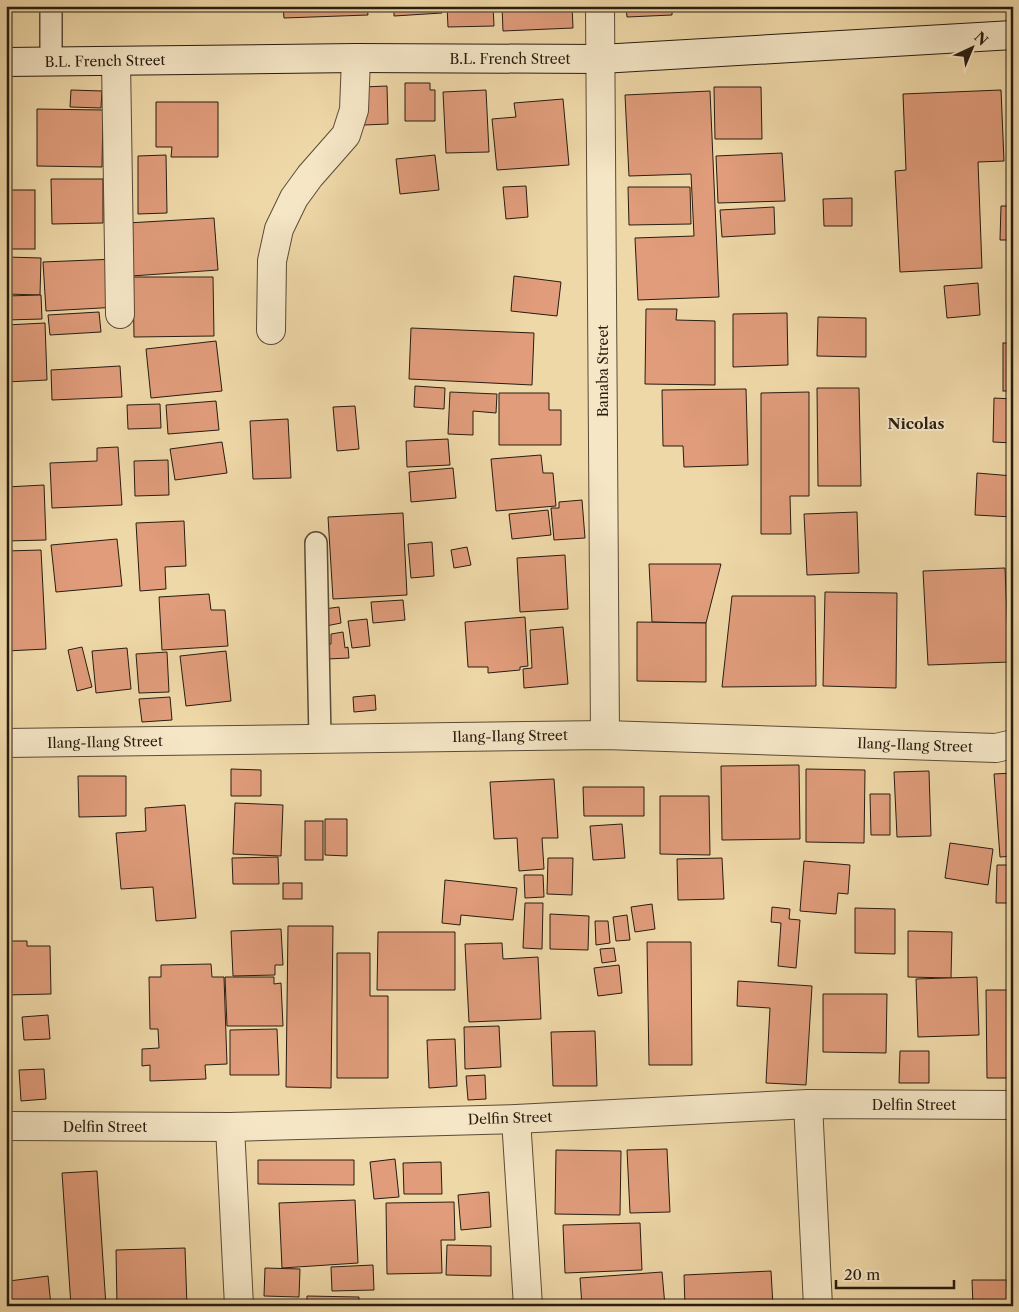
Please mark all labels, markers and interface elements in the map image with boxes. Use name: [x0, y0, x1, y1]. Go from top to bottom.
north arrow: [946, 22, 996, 72]
text: N: [970, 28, 992, 49]
street label: B.L. French Street: [450, 50, 570, 68]
street label: B.L. French Street: [44, 51, 166, 71]
street label: Banaba Street: [594, 325, 612, 417]
district label: Nicolas: [888, 414, 945, 433]
street label: Ilang-Ilang Street: [452, 726, 568, 746]
street label: Ilang-Ilang Street: [47, 732, 163, 752]
street label: Ilang-Ilang Street: [857, 734, 973, 756]
street label: Delfin Street: [872, 1096, 956, 1114]
street label: Delfin Street: [468, 1108, 553, 1128]
street label: Delfin Street: [63, 1118, 147, 1136]
scale bar: [836, 1257, 954, 1289]
text: 20 m: [844, 1265, 880, 1284]

